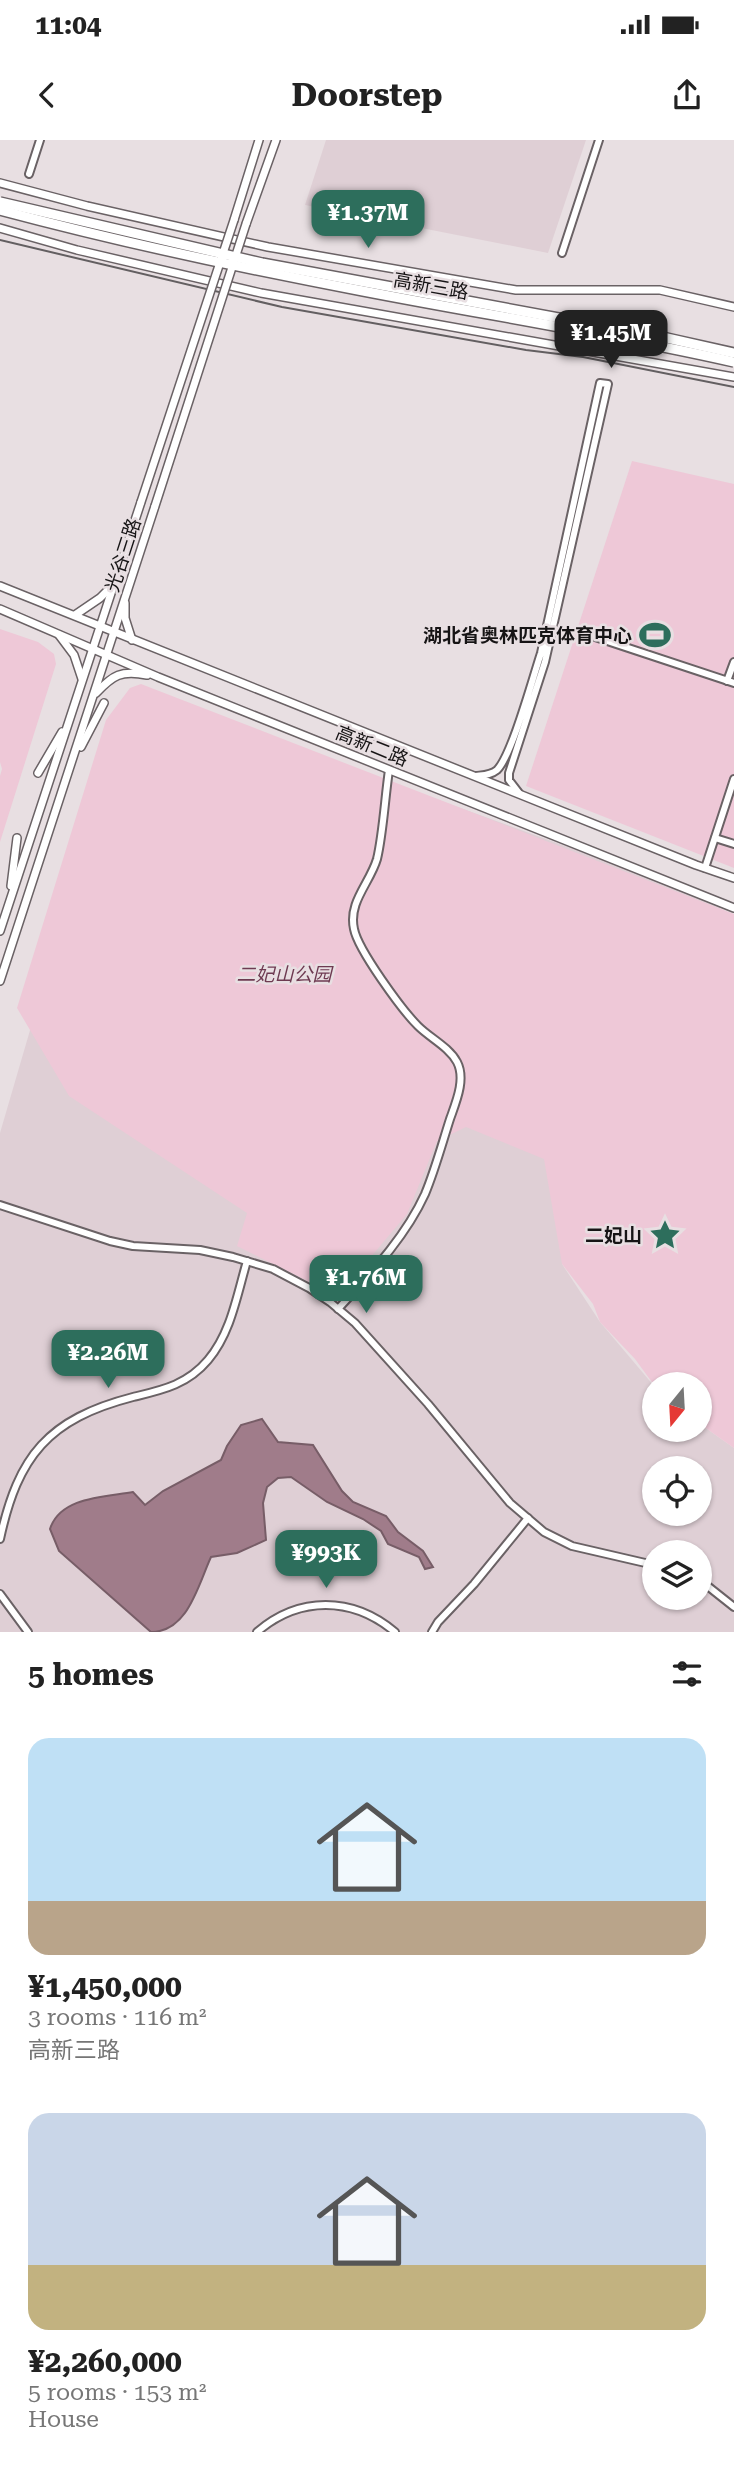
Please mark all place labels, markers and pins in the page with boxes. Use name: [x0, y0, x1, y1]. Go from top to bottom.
pin: ¥1.37M: [311, 190, 425, 250]
pin: ¥1.45M: [554, 310, 668, 370]
sports icon: 湖北省奥林匹克体育中心: [638, 618, 672, 652]
place label: 湖北省奥林匹克体育中心: [423, 624, 632, 647]
place icon: 二妃山: [648, 1218, 682, 1252]
place label: 二妃山: [585, 1224, 642, 1247]
pin: ¥1.76M: [309, 1256, 423, 1315]
pin: ¥2.26M: [51, 1330, 165, 1390]
pin: ¥993K: [277, 1530, 375, 1590]

